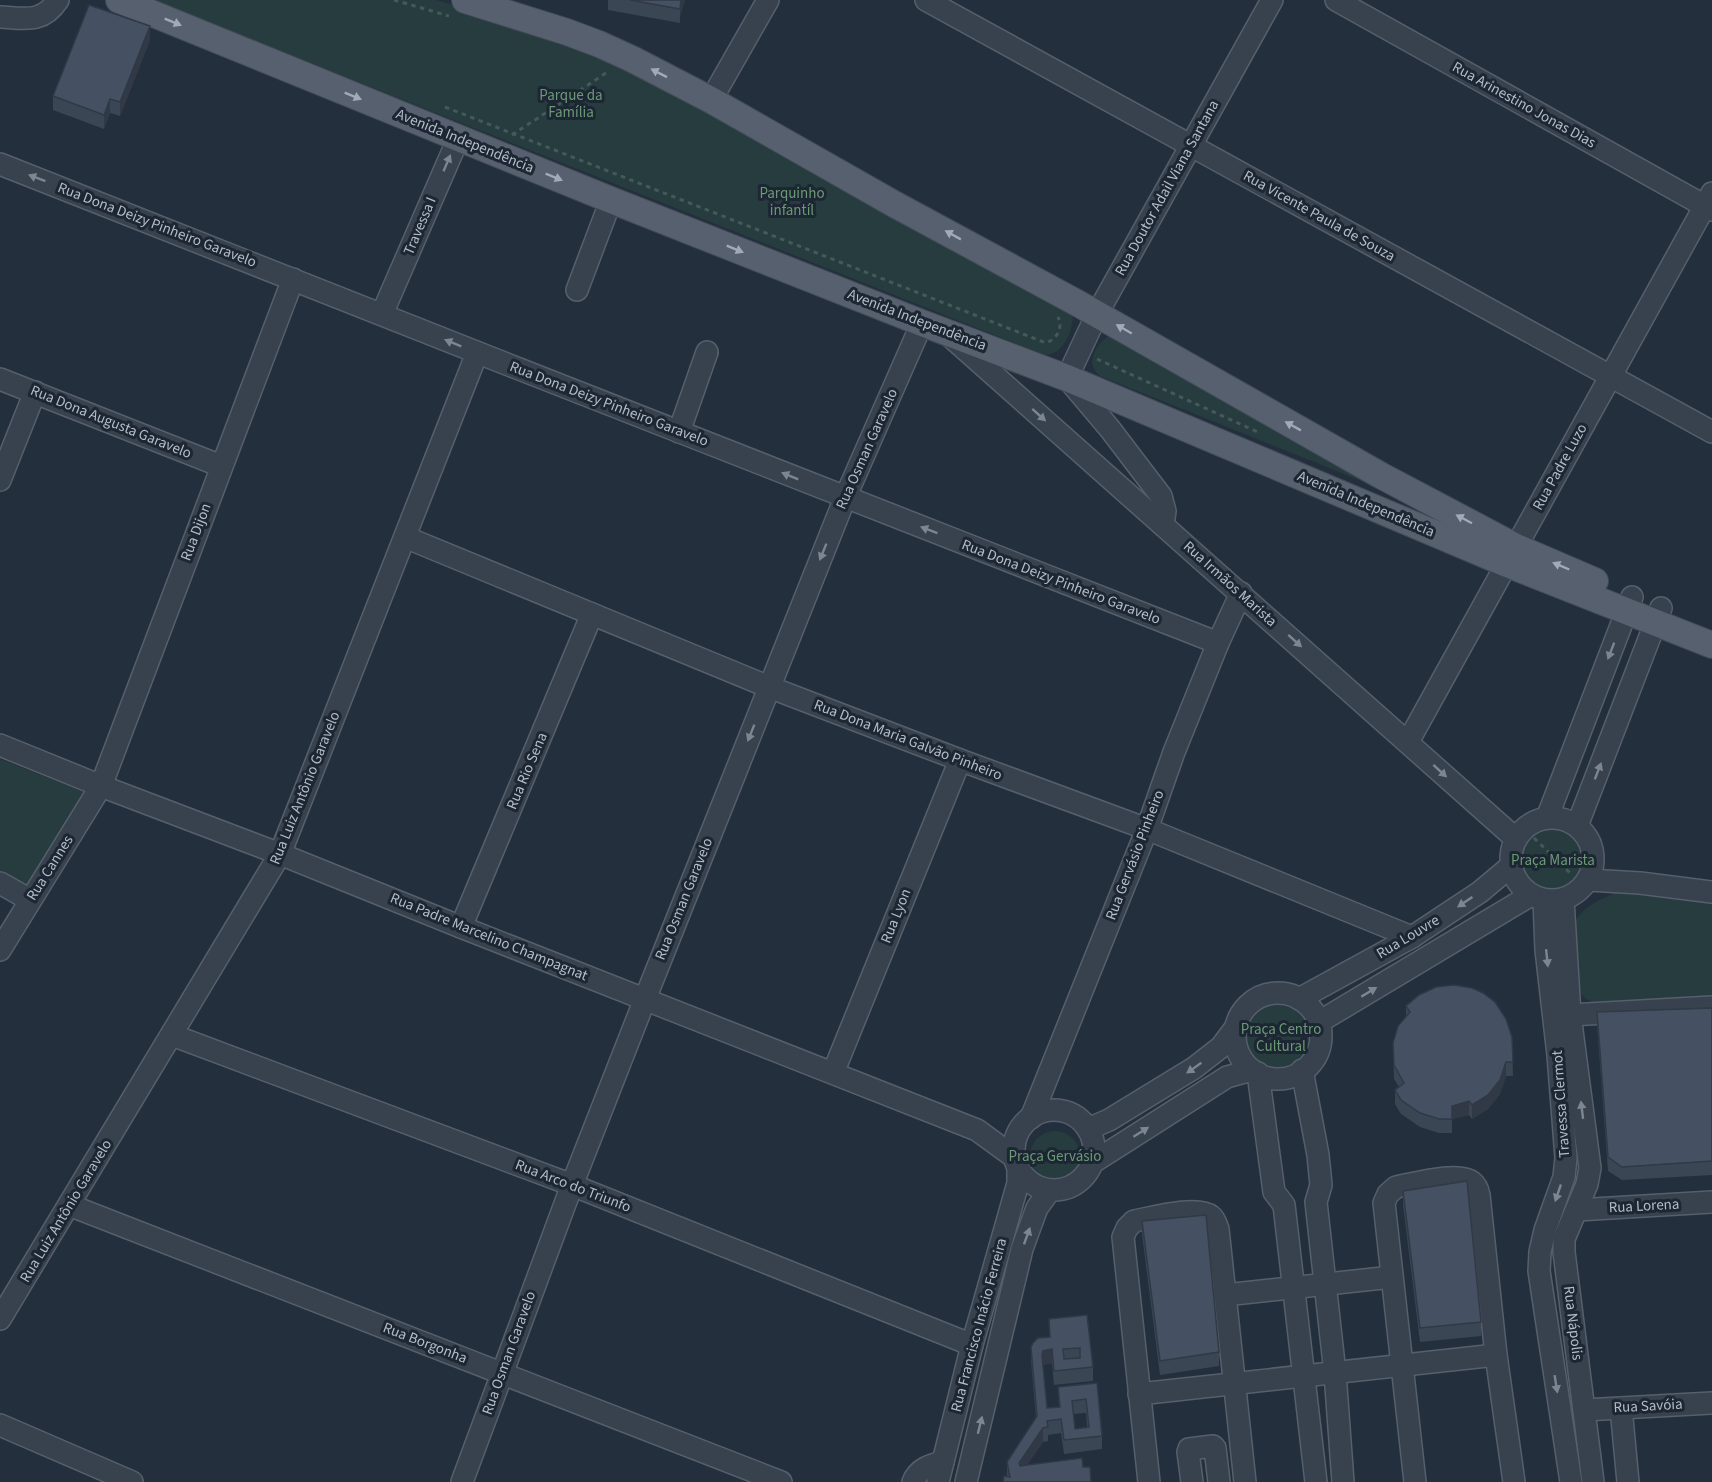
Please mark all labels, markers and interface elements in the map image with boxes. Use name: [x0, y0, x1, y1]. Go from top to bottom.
one-way arrow: [164, 18, 182, 27]
street label: Rua Arinestino Jonas Dias: [1448, 57, 1600, 153]
one-way arrow: [651, 68, 668, 78]
park label: Parque da Família: [539, 85, 603, 123]
one-way arrow: [345, 91, 363, 101]
street label: Rua Doutor Adail Viana Santana: [1110, 96, 1224, 280]
street label: Avenida Independência: [393, 104, 537, 178]
one-way arrow: [442, 154, 452, 172]
street label: Rua Vicente Paula de Souza: [1239, 165, 1399, 267]
one-way arrow: [545, 172, 563, 182]
one-way arrow: [28, 173, 46, 182]
street label: Rua Dona Deizy Pinheiro Garavelo: [55, 177, 259, 273]
park label: Parquinho infantíl: [759, 183, 825, 221]
street label: Travessa I: [398, 194, 442, 258]
one-way arrow: [944, 230, 961, 240]
one-way arrow: [726, 245, 744, 254]
street label: Avenida Independência: [845, 284, 989, 356]
one-way arrow: [1116, 324, 1132, 335]
one-way arrow: [443, 338, 461, 348]
street label: Rua Dona Deizy Pinheiro Garavelo: [507, 356, 711, 452]
street label: Rua Dona Augusta Garavelo: [27, 380, 195, 464]
street label: Rua Osman Garavelo: [831, 385, 903, 513]
one-way arrow: [1031, 408, 1046, 422]
street label: Rua Padre Luzo: [1528, 420, 1592, 514]
one-way arrow: [1285, 421, 1302, 431]
street label: Avenida Independência: [1294, 466, 1438, 542]
one-way arrow: [781, 471, 799, 481]
street label: Rua Dijon: [175, 500, 217, 564]
one-way arrow: [1456, 514, 1473, 524]
one-way arrow: [920, 525, 938, 535]
street label: Rua Dona Deizy Pinheiro Garavelo: [959, 534, 1163, 630]
street label: Rua Irmãos Marista: [1179, 536, 1281, 632]
one-way arrow: [818, 543, 827, 561]
one-way arrow: [1551, 561, 1569, 571]
one-way arrow: [1287, 634, 1302, 648]
one-way arrow: [1606, 642, 1616, 660]
street label: Rua Dona Maria Galvão Pinheiro: [811, 694, 1005, 786]
street label: Rua Luiz Antônio Garavelo: [265, 708, 345, 868]
one-way arrow: [746, 724, 755, 742]
street label: Rua Rio Sena: [501, 729, 553, 813]
one-way arrow: [1593, 762, 1603, 780]
one-way arrow: [1432, 764, 1447, 777]
street label: Rua Gervásio Pinheiro: [1101, 787, 1169, 923]
street label: Rua Cannes: [22, 831, 78, 905]
street label: Rua Osman Garavelo: [650, 835, 718, 963]
park label: Praça Marista: [1511, 850, 1595, 871]
street label: Rua Lyon: [876, 886, 916, 946]
street label: Rua Padre Marcelino Champagnat: [387, 888, 591, 986]
one-way arrow: [1457, 896, 1473, 907]
street label: Rua Louvre: [1373, 910, 1443, 964]
one-way arrow: [1542, 949, 1552, 968]
one-way arrow: [1361, 987, 1378, 997]
park label: Praça Centro Cultural: [1241, 1019, 1321, 1057]
street label: Travessa Clermot: [1547, 1050, 1575, 1158]
one-way arrow: [1186, 1062, 1202, 1074]
one-way arrow: [1577, 1101, 1587, 1120]
one-way arrow: [1133, 1126, 1149, 1137]
street label: Rua Luiz Antônio Garavelo: [15, 1135, 117, 1287]
park label: Praça Gervásio: [1009, 1146, 1101, 1167]
street label: Rua Arco do Triunfo: [512, 1154, 634, 1218]
one-way arrow: [1553, 1184, 1563, 1202]
street label: Rua Lorena: [1608, 1194, 1680, 1218]
one-way arrow: [1023, 1227, 1032, 1245]
street label: Rua Francisco Inácio Ferreira: [946, 1236, 1012, 1414]
street label: Rua Nápolis: [1558, 1285, 1588, 1361]
street label: Rua Osman Garavelo: [477, 1288, 541, 1418]
street label: Rua Borgonha: [380, 1317, 470, 1369]
one-way arrow: [1551, 1374, 1560, 1393]
street label: Rua Savóia: [1613, 1394, 1683, 1418]
one-way arrow: [975, 1416, 985, 1434]

